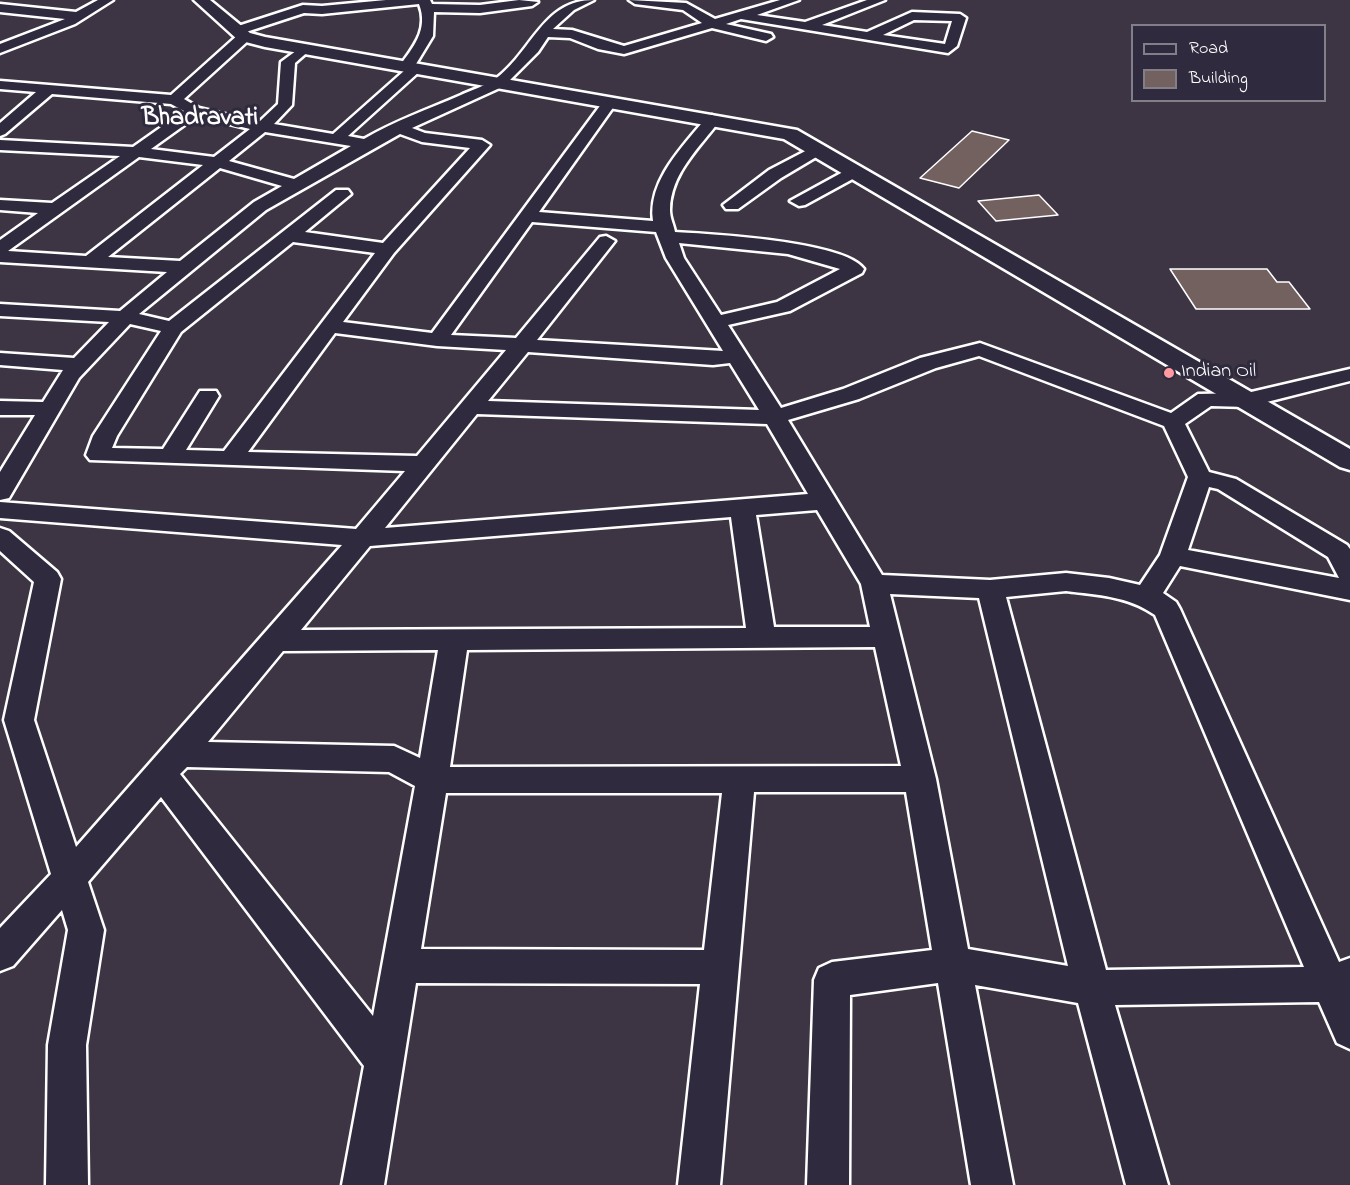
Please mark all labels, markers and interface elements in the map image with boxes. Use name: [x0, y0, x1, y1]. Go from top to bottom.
legend: [1131, 24, 1326, 102]
text: Road: [1189, 36, 1228, 62]
text: Building: [1189, 66, 1248, 92]
district label: Bhadravati: [142, 104, 258, 136]
place label: Indian Oil: [1181, 361, 1256, 385]
marker: Indian Oil: [1162, 366, 1176, 380]

